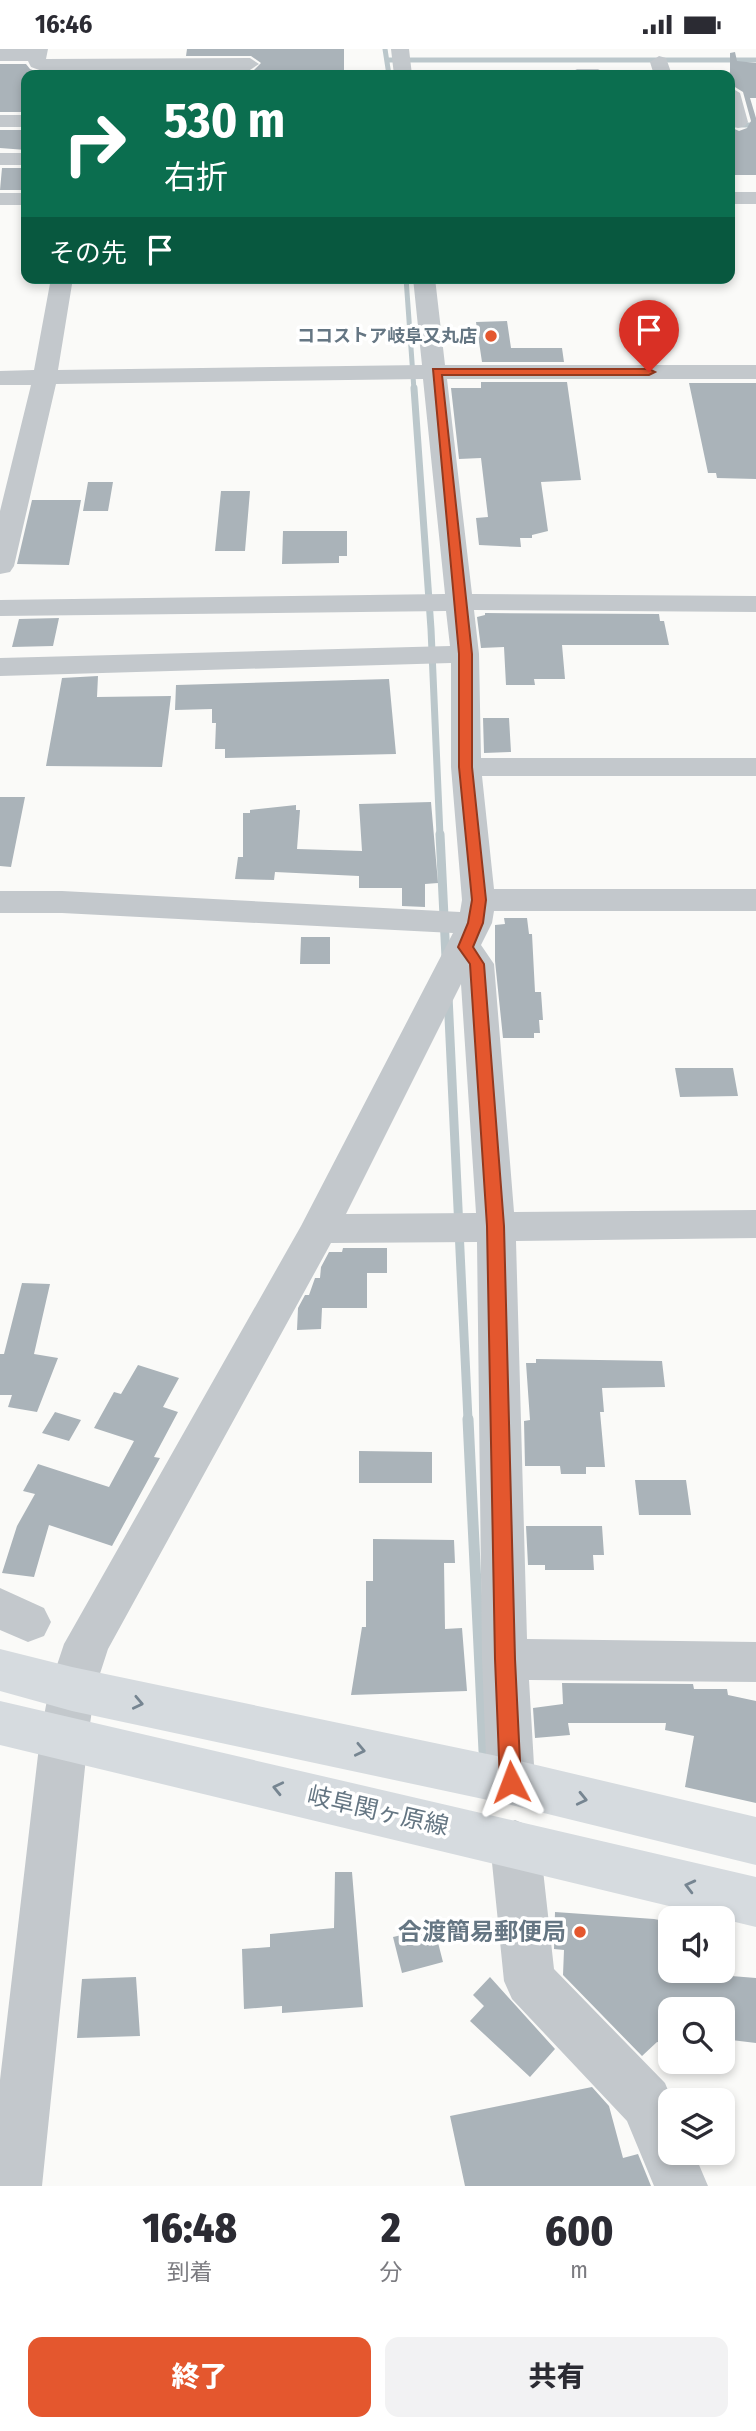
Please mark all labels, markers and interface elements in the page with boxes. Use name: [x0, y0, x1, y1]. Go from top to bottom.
text: 16:46: [35, 9, 92, 40]
text: 530 m: [164, 91, 285, 150]
icon: right: [49, 98, 140, 189]
text: 右折: [164, 158, 228, 196]
icon: arrive: [141, 231, 179, 269]
text: その先: [49, 238, 127, 269]
pin: [619, 300, 679, 372]
icon: arrive: [630, 311, 668, 349]
place label: ココストア岐阜又丸店: [297, 325, 477, 347]
marker: ココストア岐阜又丸店: [483, 328, 499, 344]
one-way arrow: [132, 1694, 144, 1709]
one-way arrow: [354, 1742, 366, 1757]
position arrow: [474, 1745, 548, 1819]
one-way arrow: [272, 1781, 284, 1796]
street label: 岐阜関ヶ原線: [305, 1781, 451, 1841]
one-way arrow: [576, 1791, 588, 1806]
one-way arrow: [684, 1880, 696, 1894]
map controls: [658, 1906, 735, 2165]
button: sound: [658, 1906, 735, 1983]
place label: 合渡簡易郵便局: [398, 1918, 566, 1946]
marker: 合渡簡易郵便局: [572, 1924, 588, 1940]
button: search: [658, 1997, 735, 2074]
button: layers: [658, 2088, 735, 2165]
text: 16:48: [142, 2203, 237, 2253]
text: 2: [381, 2203, 401, 2253]
text: 600: [545, 2206, 614, 2256]
text: m: [570, 2256, 588, 2284]
text: 到着: [167, 2258, 213, 2286]
text: 分: [379, 2258, 402, 2286]
button: 終了: [28, 2337, 371, 2417]
button: 共有: [385, 2337, 728, 2417]

